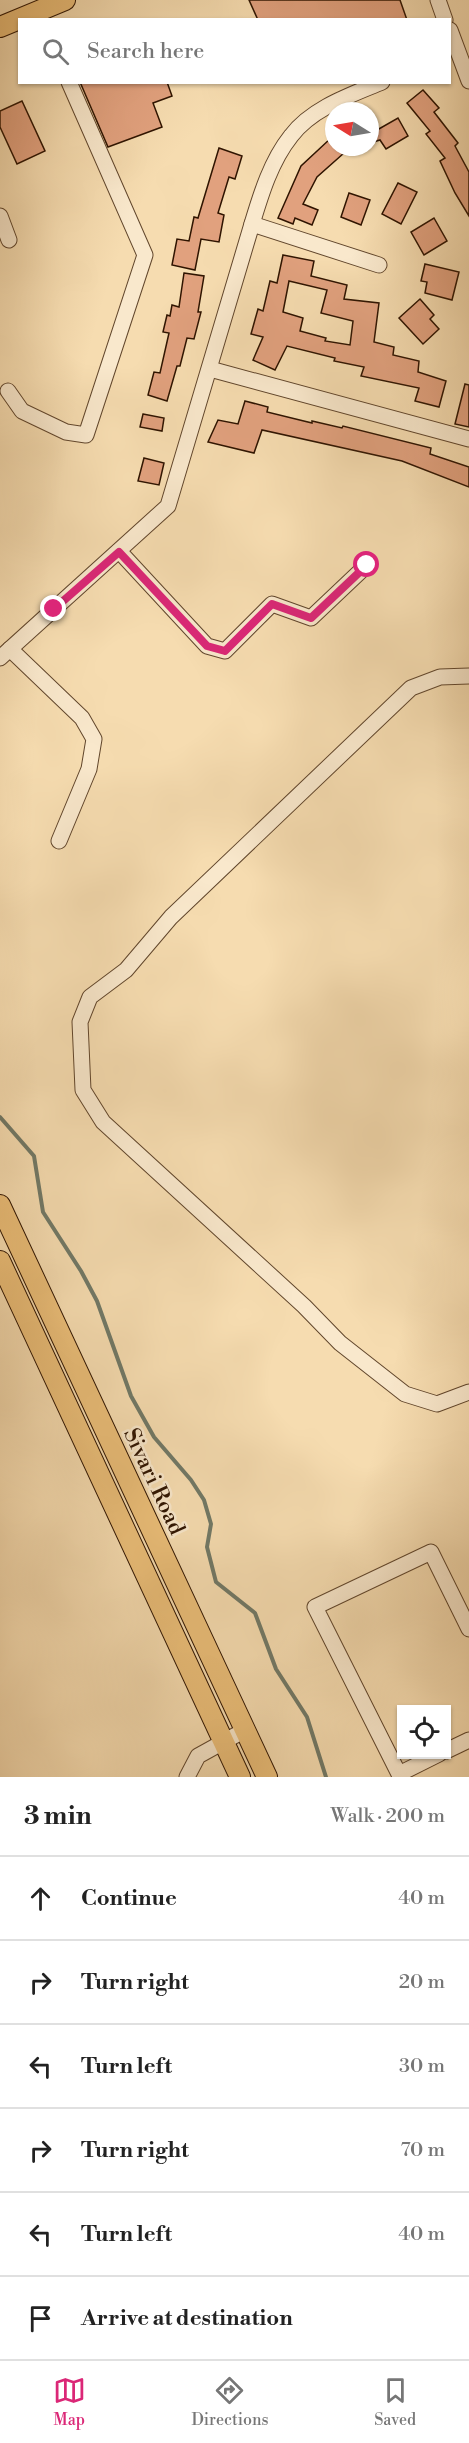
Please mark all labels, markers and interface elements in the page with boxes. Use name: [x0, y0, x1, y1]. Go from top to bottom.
search box: [18, 18, 451, 84]
icon: search: [39, 35, 72, 68]
text: Search here: [87, 38, 204, 65]
north arrow: [325, 102, 379, 156]
route start: [353, 551, 379, 577]
route end: [40, 595, 66, 621]
street label: Sivari Road: [117, 1424, 190, 1540]
map controls: [397, 1705, 451, 1759]
button: locate: [397, 1705, 451, 1759]
text: 3 min: [24, 1800, 92, 1832]
text: Walk · 200 m: [331, 1804, 445, 1829]
icon: ahead: [24, 1882, 57, 1915]
text: Continue: [81, 1885, 177, 1912]
text: 40 m: [398, 1886, 445, 1911]
icon: right: [24, 1966, 57, 1999]
text: Turn right: [81, 1969, 189, 1996]
text: 20 m: [399, 1970, 445, 1995]
icon: left: [24, 2050, 57, 2083]
text: Turn left: [81, 2053, 172, 2080]
text: 30 m: [399, 2054, 445, 2079]
icon: right: [24, 2134, 57, 2167]
text: Turn right: [81, 2137, 189, 2164]
text: 70 m: [401, 2138, 445, 2163]
icon: left: [24, 2218, 57, 2251]
text: Turn left: [81, 2221, 172, 2248]
text: 40 m: [398, 2222, 445, 2247]
icon: arrive: [24, 2302, 57, 2335]
text: Arrive at destination: [81, 2305, 293, 2332]
tab: Map: [53, 2374, 86, 2430]
tab: Directions: [191, 2374, 269, 2430]
tab: Saved: [374, 2374, 416, 2430]

